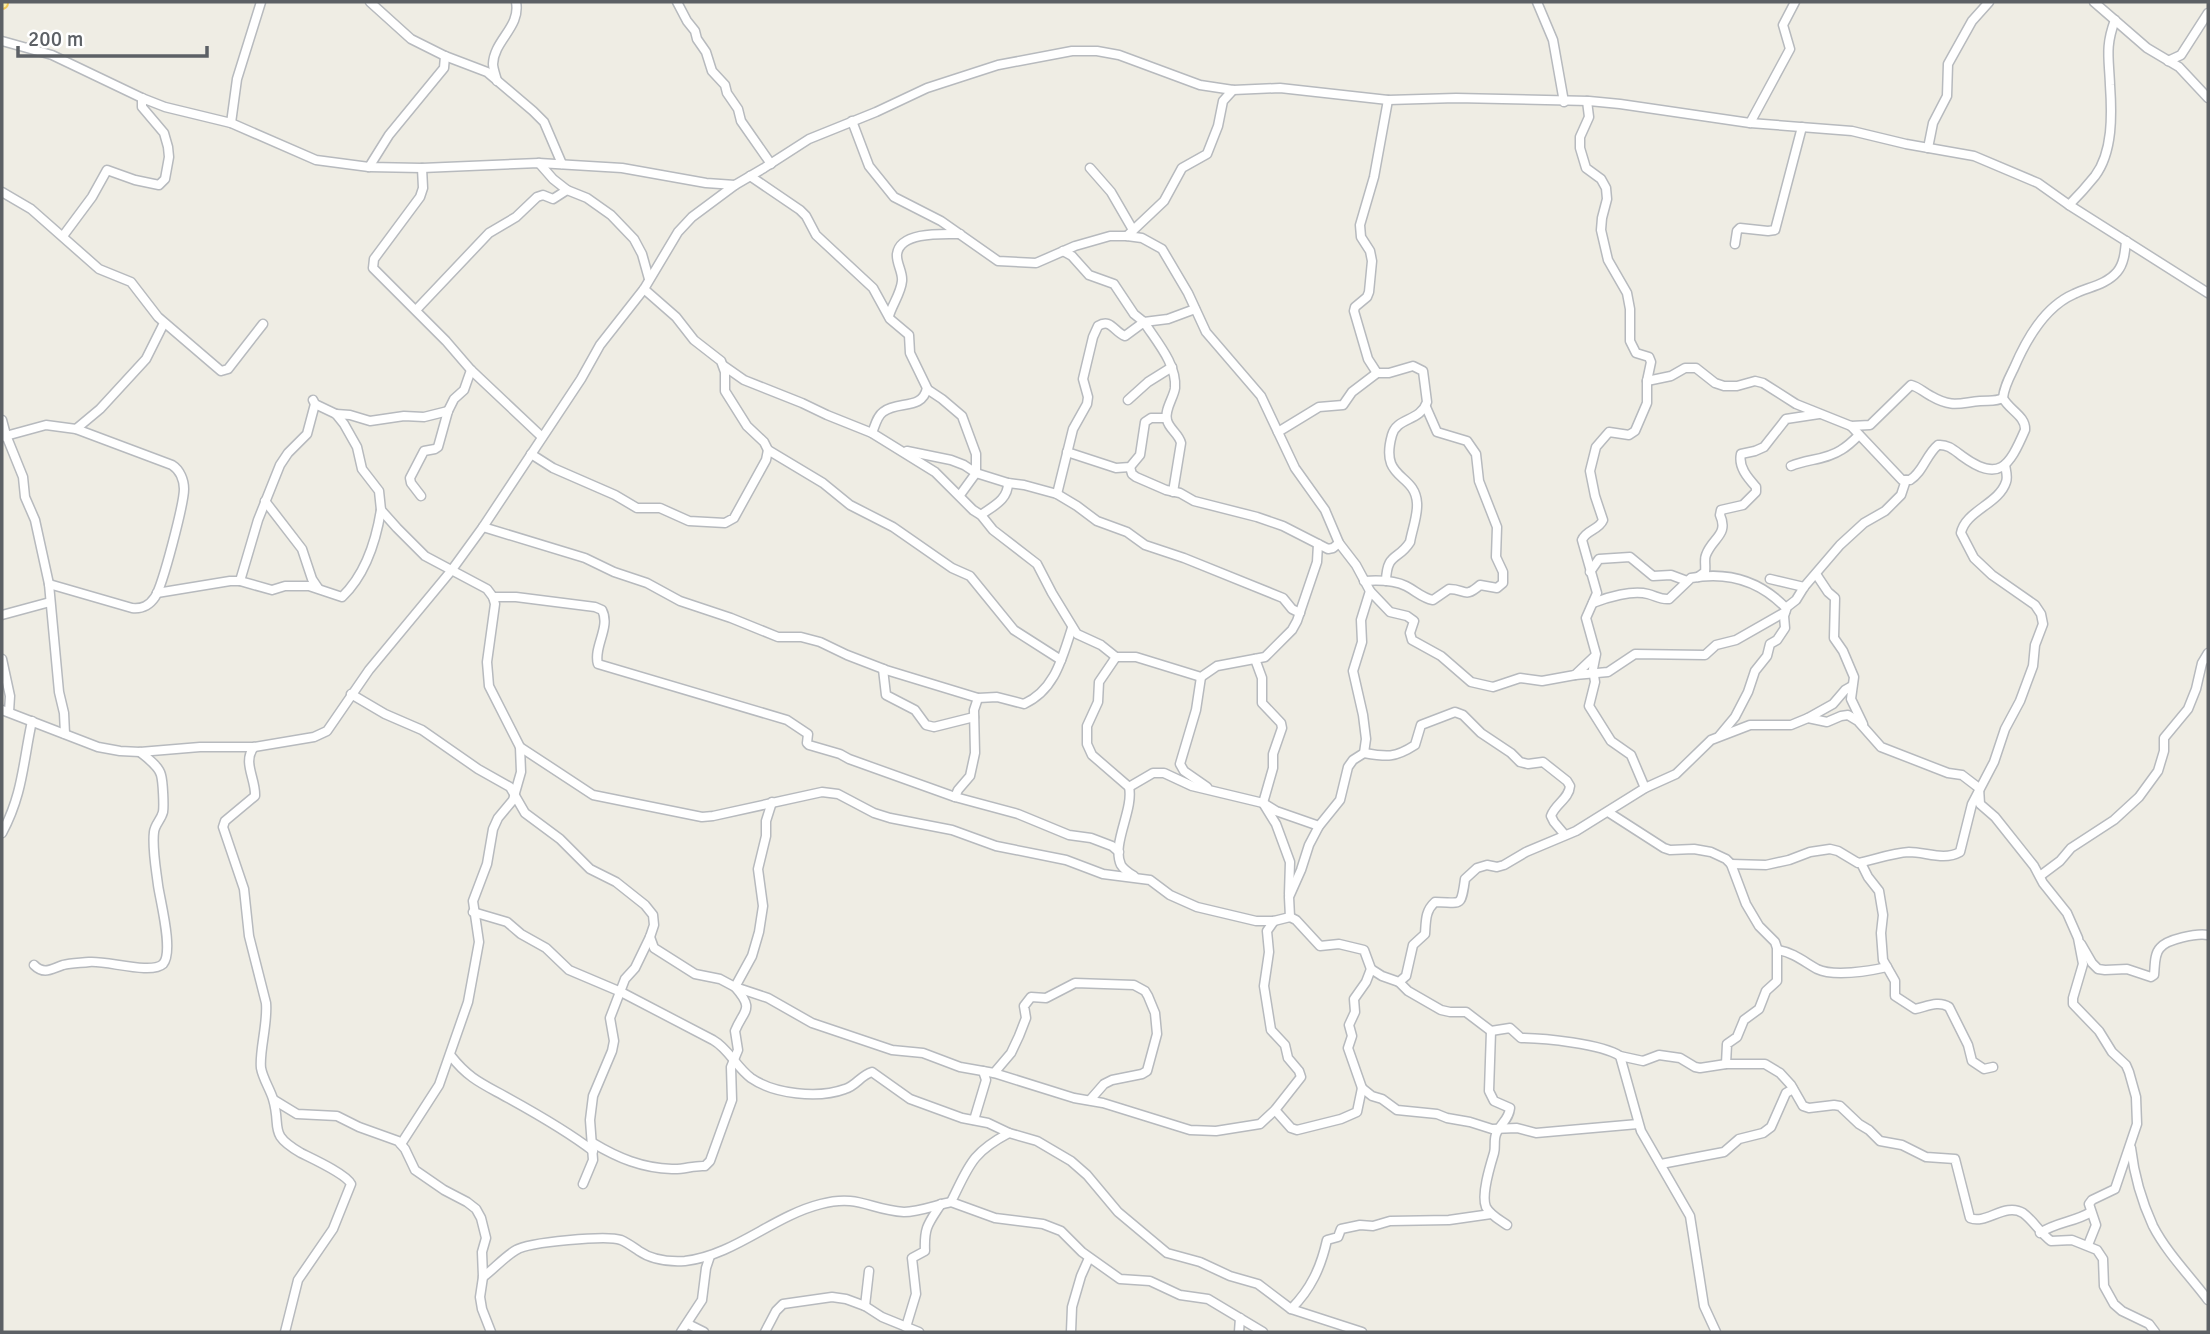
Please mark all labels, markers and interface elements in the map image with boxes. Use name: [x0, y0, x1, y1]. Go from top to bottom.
scale bar: [18, 14, 206, 58]
text: 200 m: [28, 26, 83, 52]

